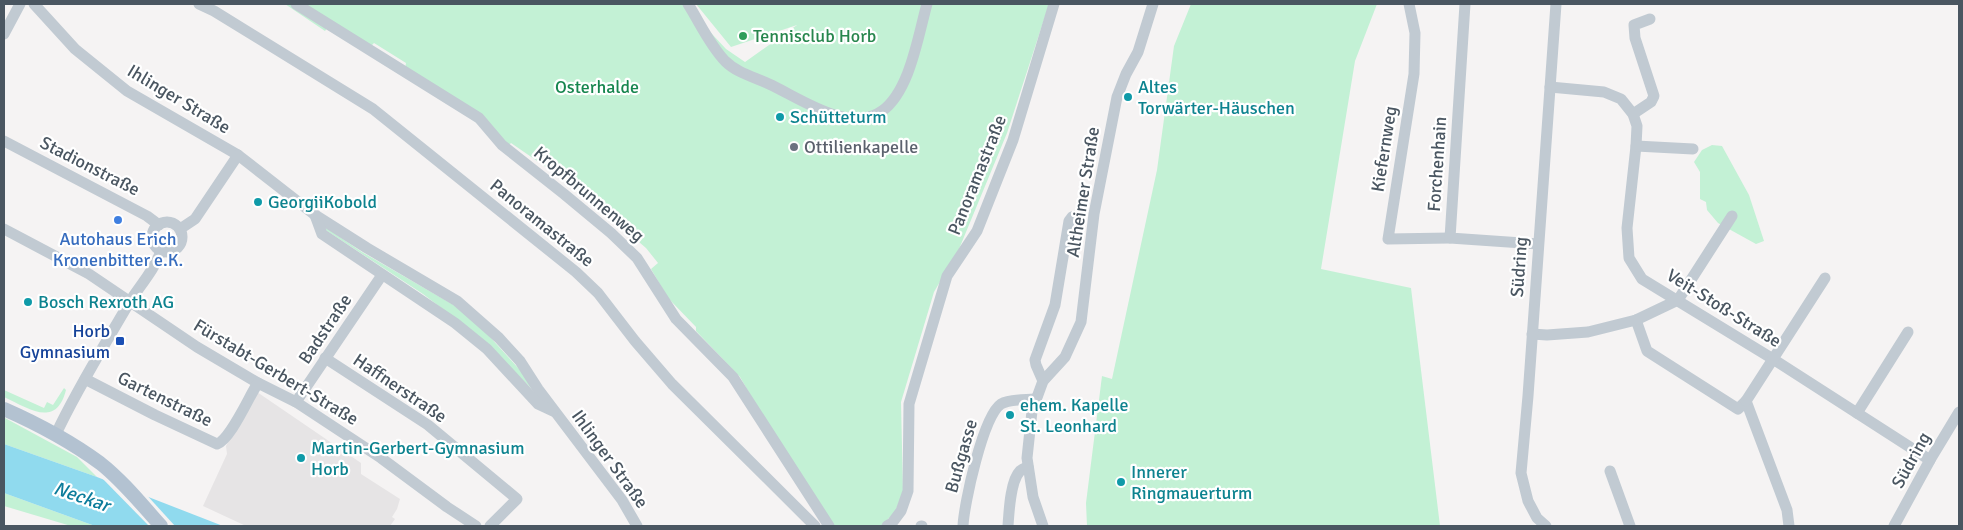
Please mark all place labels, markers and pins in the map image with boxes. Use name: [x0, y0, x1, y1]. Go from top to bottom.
place label: Tennisclub Horb: [753, 25, 876, 47]
marker: Tennisclub Horb: [737, 30, 749, 42]
place label: Altes Torwärter-Häuschen: [1138, 76, 1295, 119]
marker: Altes Torwärter-Häuschen: [1122, 91, 1134, 103]
place label: Schütteturm: [790, 106, 887, 128]
marker: Schütteturm: [774, 111, 786, 123]
place label: Ottilienkapelle: [804, 136, 918, 158]
marker: Ottilienkapelle: [788, 141, 800, 153]
place label: GeorgiiKobold: [268, 191, 377, 213]
marker: GeorgiiKobold: [252, 196, 264, 208]
marker: Autohaus Erich Kronenbitter e.K.: [112, 214, 124, 226]
place label: Autohaus Erich Kronenbitter e.K.: [53, 228, 183, 271]
place label: Bosch Rexroth AG: [38, 291, 174, 313]
marker: Bosch Rexroth AG: [22, 296, 34, 308]
place label: Horb Gymnasium: [20, 320, 110, 363]
marker: Horb Gymnasium: [114, 335, 126, 347]
place label: ehem. Kapelle St. Leonhard: [1020, 394, 1128, 437]
marker: ehem. Kapelle St. Leonhard: [1004, 409, 1016, 421]
place label: Martin-Gerbert-Gymnasium Horb: [311, 437, 525, 480]
marker: Martin-Gerbert-Gymnasium Horb: [295, 452, 307, 464]
place label: Innerer Ringmauerturm: [1131, 461, 1252, 504]
marker: Innerer Ringmauerturm: [1115, 476, 1127, 488]

